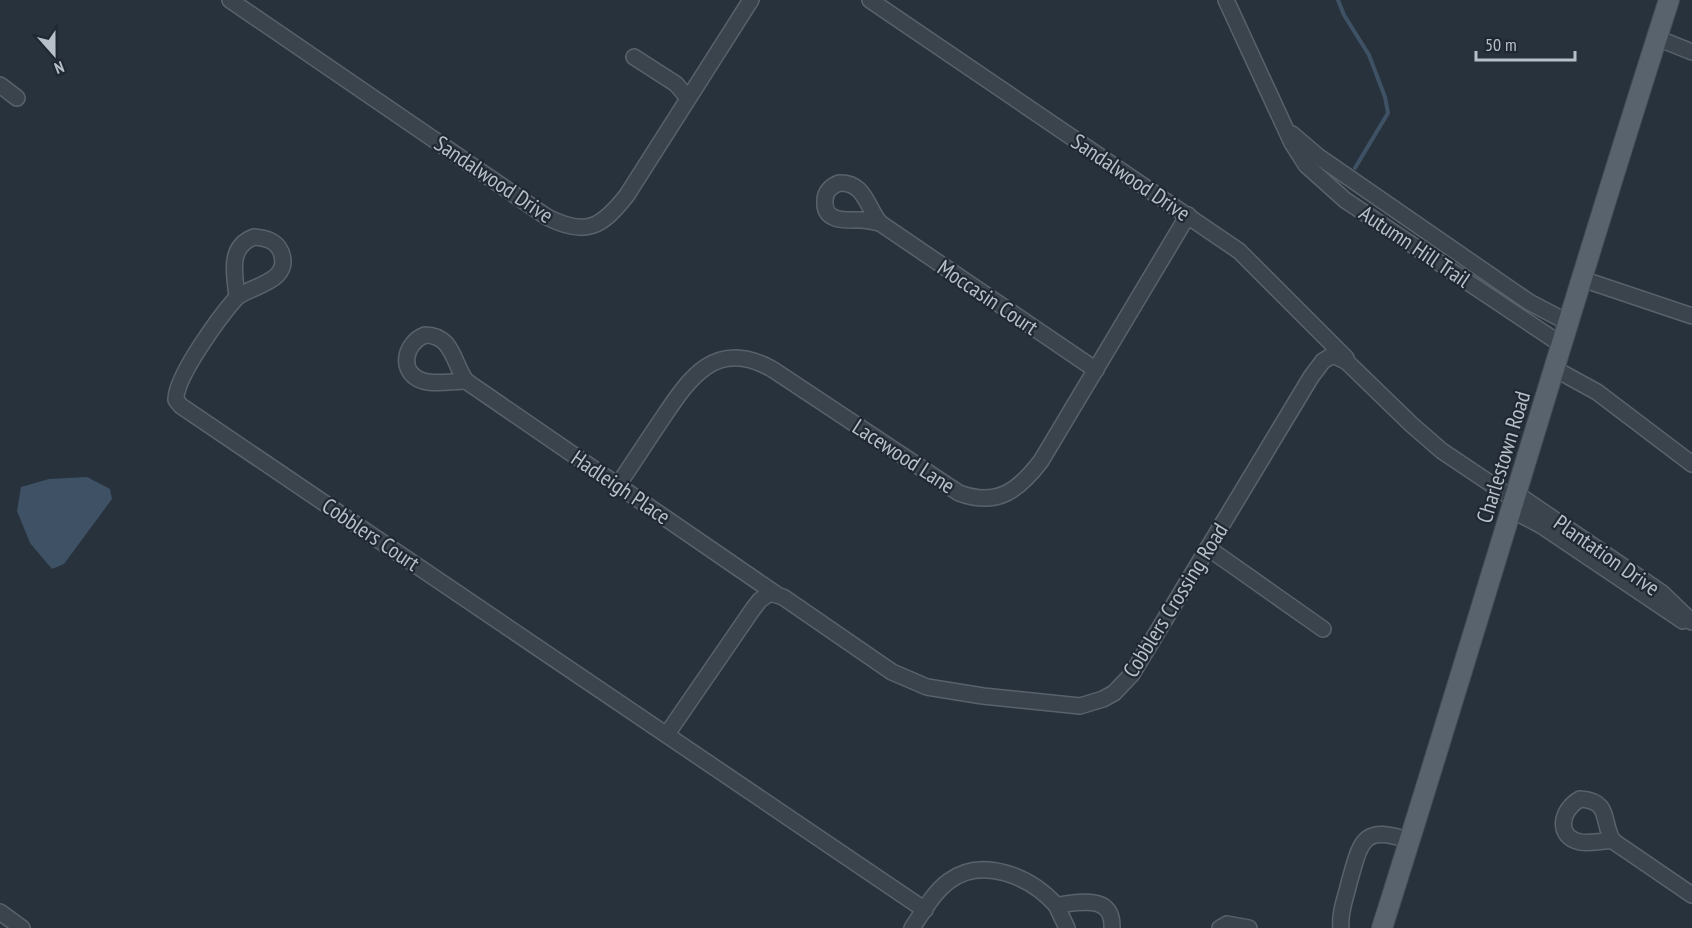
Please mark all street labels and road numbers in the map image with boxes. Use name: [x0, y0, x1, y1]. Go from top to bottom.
street label: Sandalwood Drive: [1066, 127, 1196, 227]
street label: Sandalwood Drive: [429, 129, 559, 229]
street label: Autumn Hill Trail: [1354, 199, 1477, 294]
street label: Moccasin Court: [932, 253, 1044, 341]
street label: Charlestown Road: [1470, 388, 1536, 526]
street label: Lacewood Lane: [848, 413, 960, 499]
street label: Hadleigh Place: [566, 444, 676, 530]
street label: Cobblers Court: [317, 491, 425, 577]
street label: Plantation Drive: [1549, 508, 1665, 602]
street label: Cobblers Crossing Road: [1116, 518, 1234, 682]

